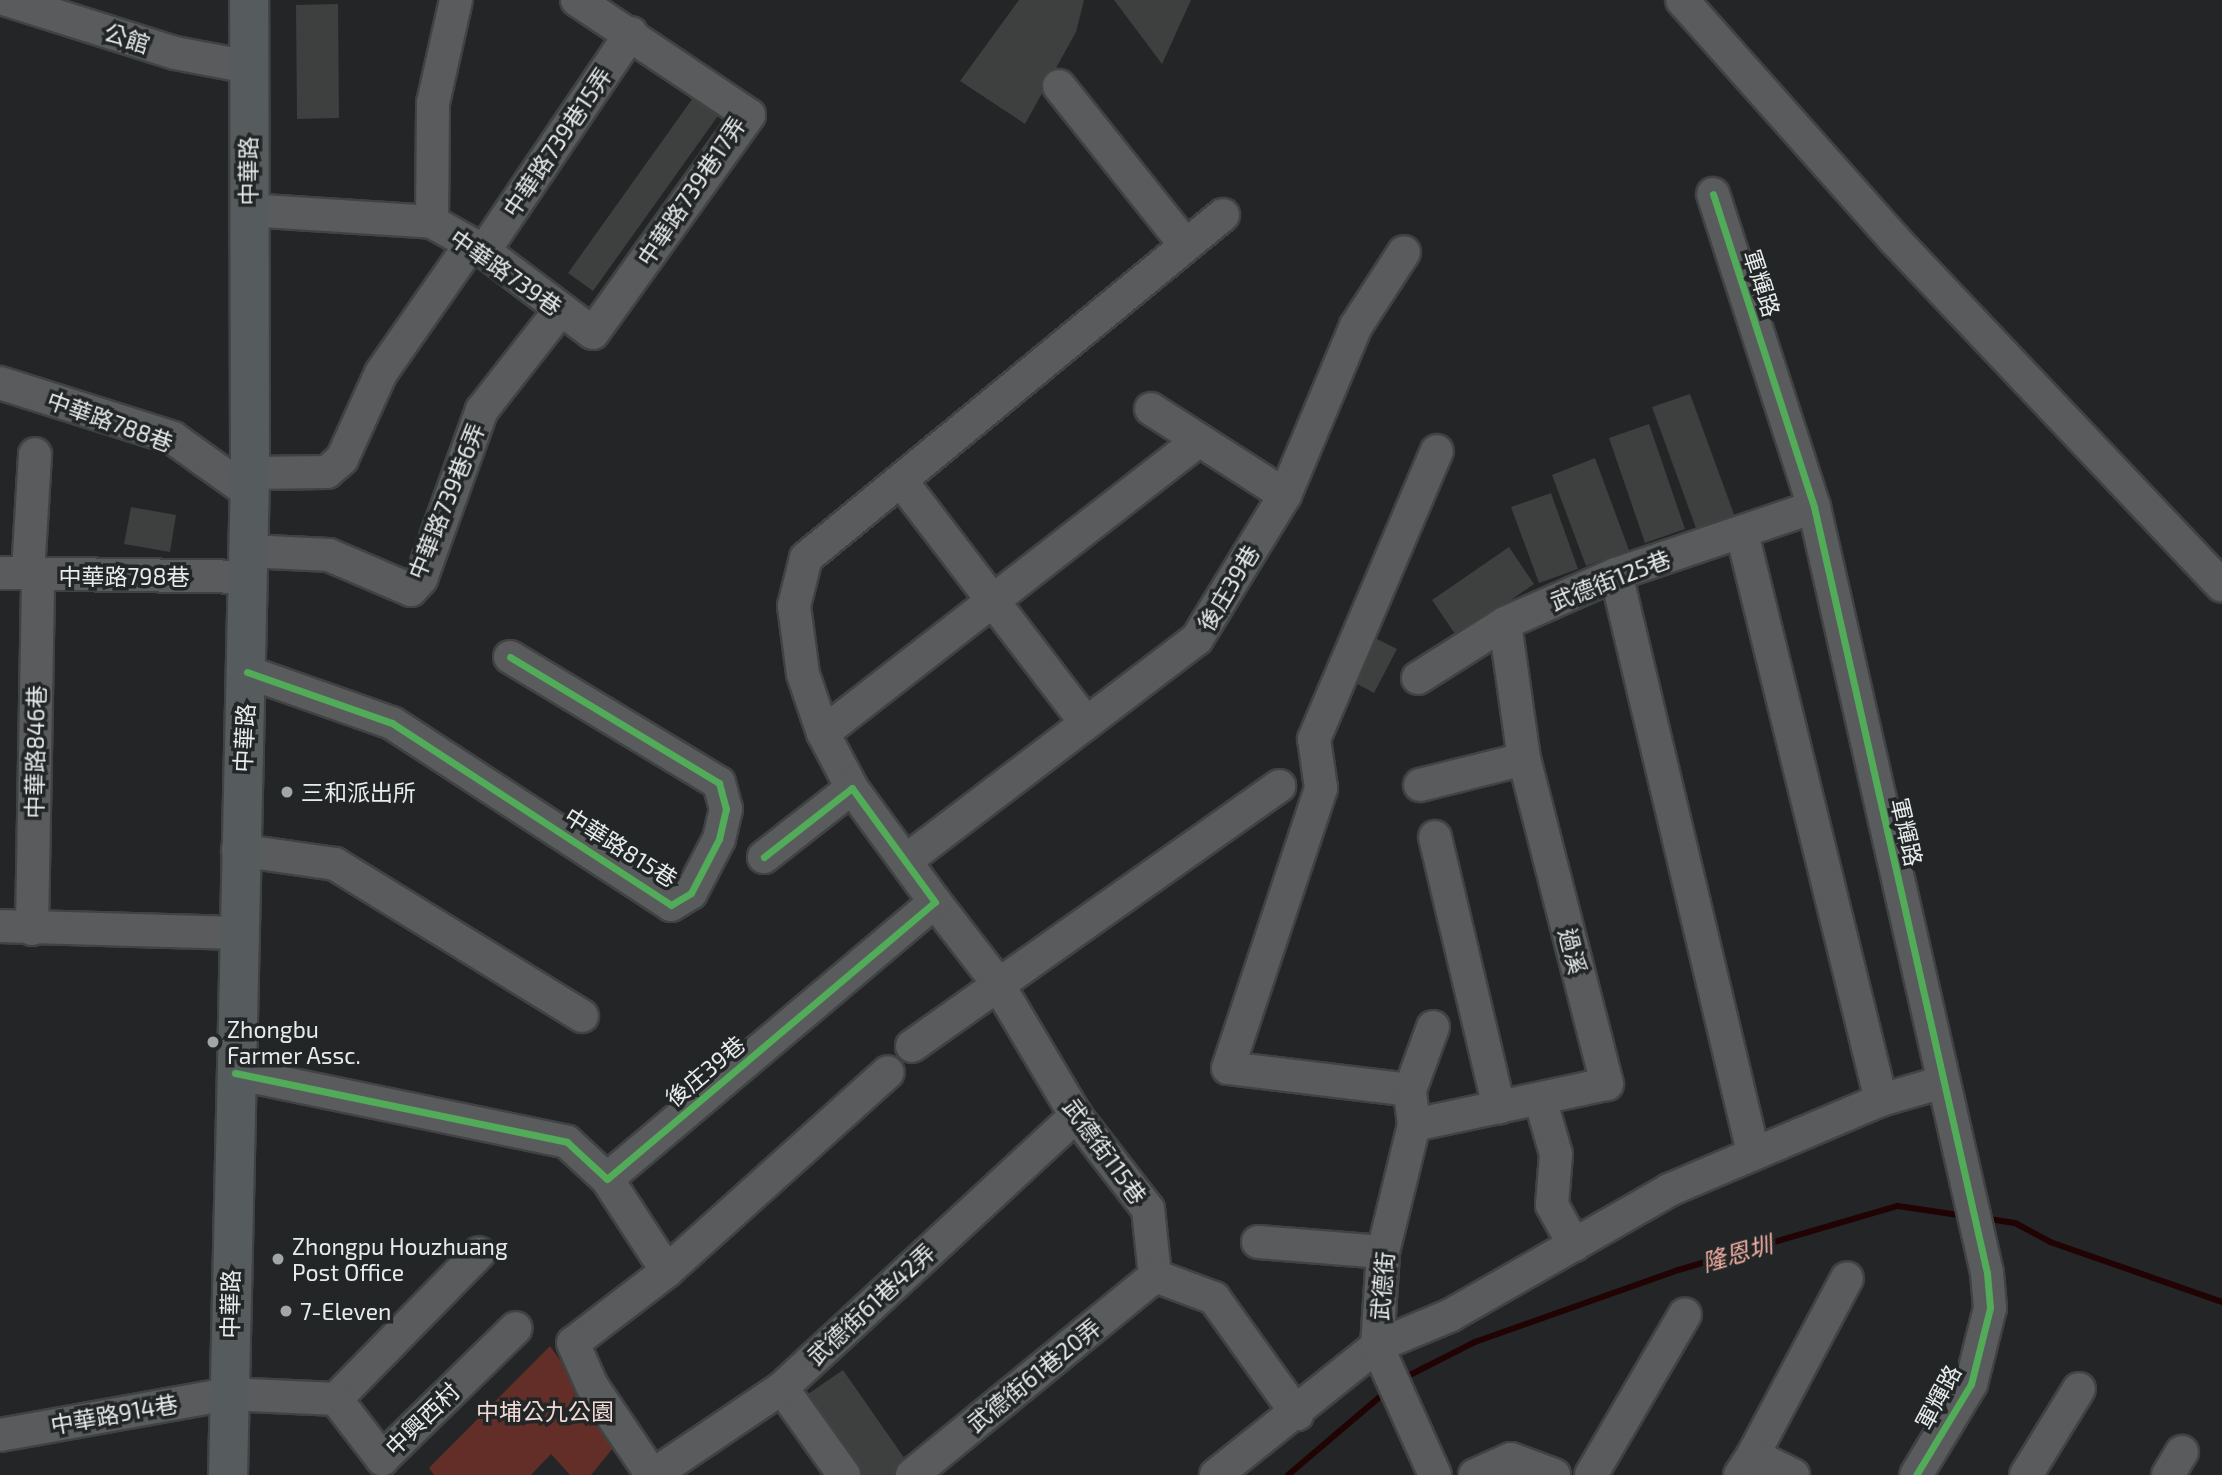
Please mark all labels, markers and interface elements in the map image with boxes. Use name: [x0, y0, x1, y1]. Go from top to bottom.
street label: 公館: [101, 18, 153, 58]
street label: 中華路739巷15弄: [497, 62, 617, 222]
street label: 中華路739巷17弄: [631, 111, 751, 271]
street label: 中華路: [234, 137, 262, 205]
street label: 中華路739巷: [445, 223, 567, 321]
street label: 軍輝路: [1738, 246, 1786, 320]
street label: 中華路788巷: [43, 386, 177, 456]
street label: 中華路739巷6弄: [402, 419, 490, 583]
street label: 後庄39巷: [1192, 540, 1264, 636]
street label: 武德街125巷: [1546, 544, 1674, 616]
street label: 中華路798巷: [59, 562, 189, 590]
street label: 中華路846巷: [20, 685, 50, 819]
street label: 中華路: [228, 703, 260, 773]
place label: 三和派出所: [301, 778, 416, 806]
marker: 三和派出所: [279, 784, 295, 800]
street label: 軍輝路: [1886, 795, 1928, 869]
street label: 中華路815巷: [560, 802, 682, 892]
street label: 過溪: [1554, 925, 1592, 977]
place label: Zhongbu Farmer Assc.: [227, 1015, 362, 1069]
street label: 後庄39巷: [660, 1030, 750, 1112]
marker: Zhongbu Farmer Assc.: [205, 1034, 221, 1050]
street label: 武德街115巷: [1058, 1093, 1152, 1209]
water label: 隆恩圳: [1698, 1229, 1776, 1277]
place label: Zhongpu Houzhuang Post Office: [292, 1232, 508, 1286]
street label: 武德街61巷42弄: [801, 1238, 941, 1370]
street label: 武德街: [1365, 1250, 1399, 1322]
marker: Zhongpu Houzhuang Post Office: [270, 1251, 286, 1267]
street label: 中華路: [216, 1269, 244, 1339]
place label: 7-Eleven: [300, 1297, 391, 1325]
marker: 7-Eleven: [278, 1303, 294, 1319]
street label: 武德街61巷20弄: [962, 1313, 1106, 1437]
street label: 軍輝路: [1910, 1360, 1966, 1434]
street label: 中興西村: [379, 1377, 465, 1461]
street label: 中華路914巷: [48, 1389, 180, 1439]
park label: 中埔公九公園: [476, 1397, 614, 1425]

